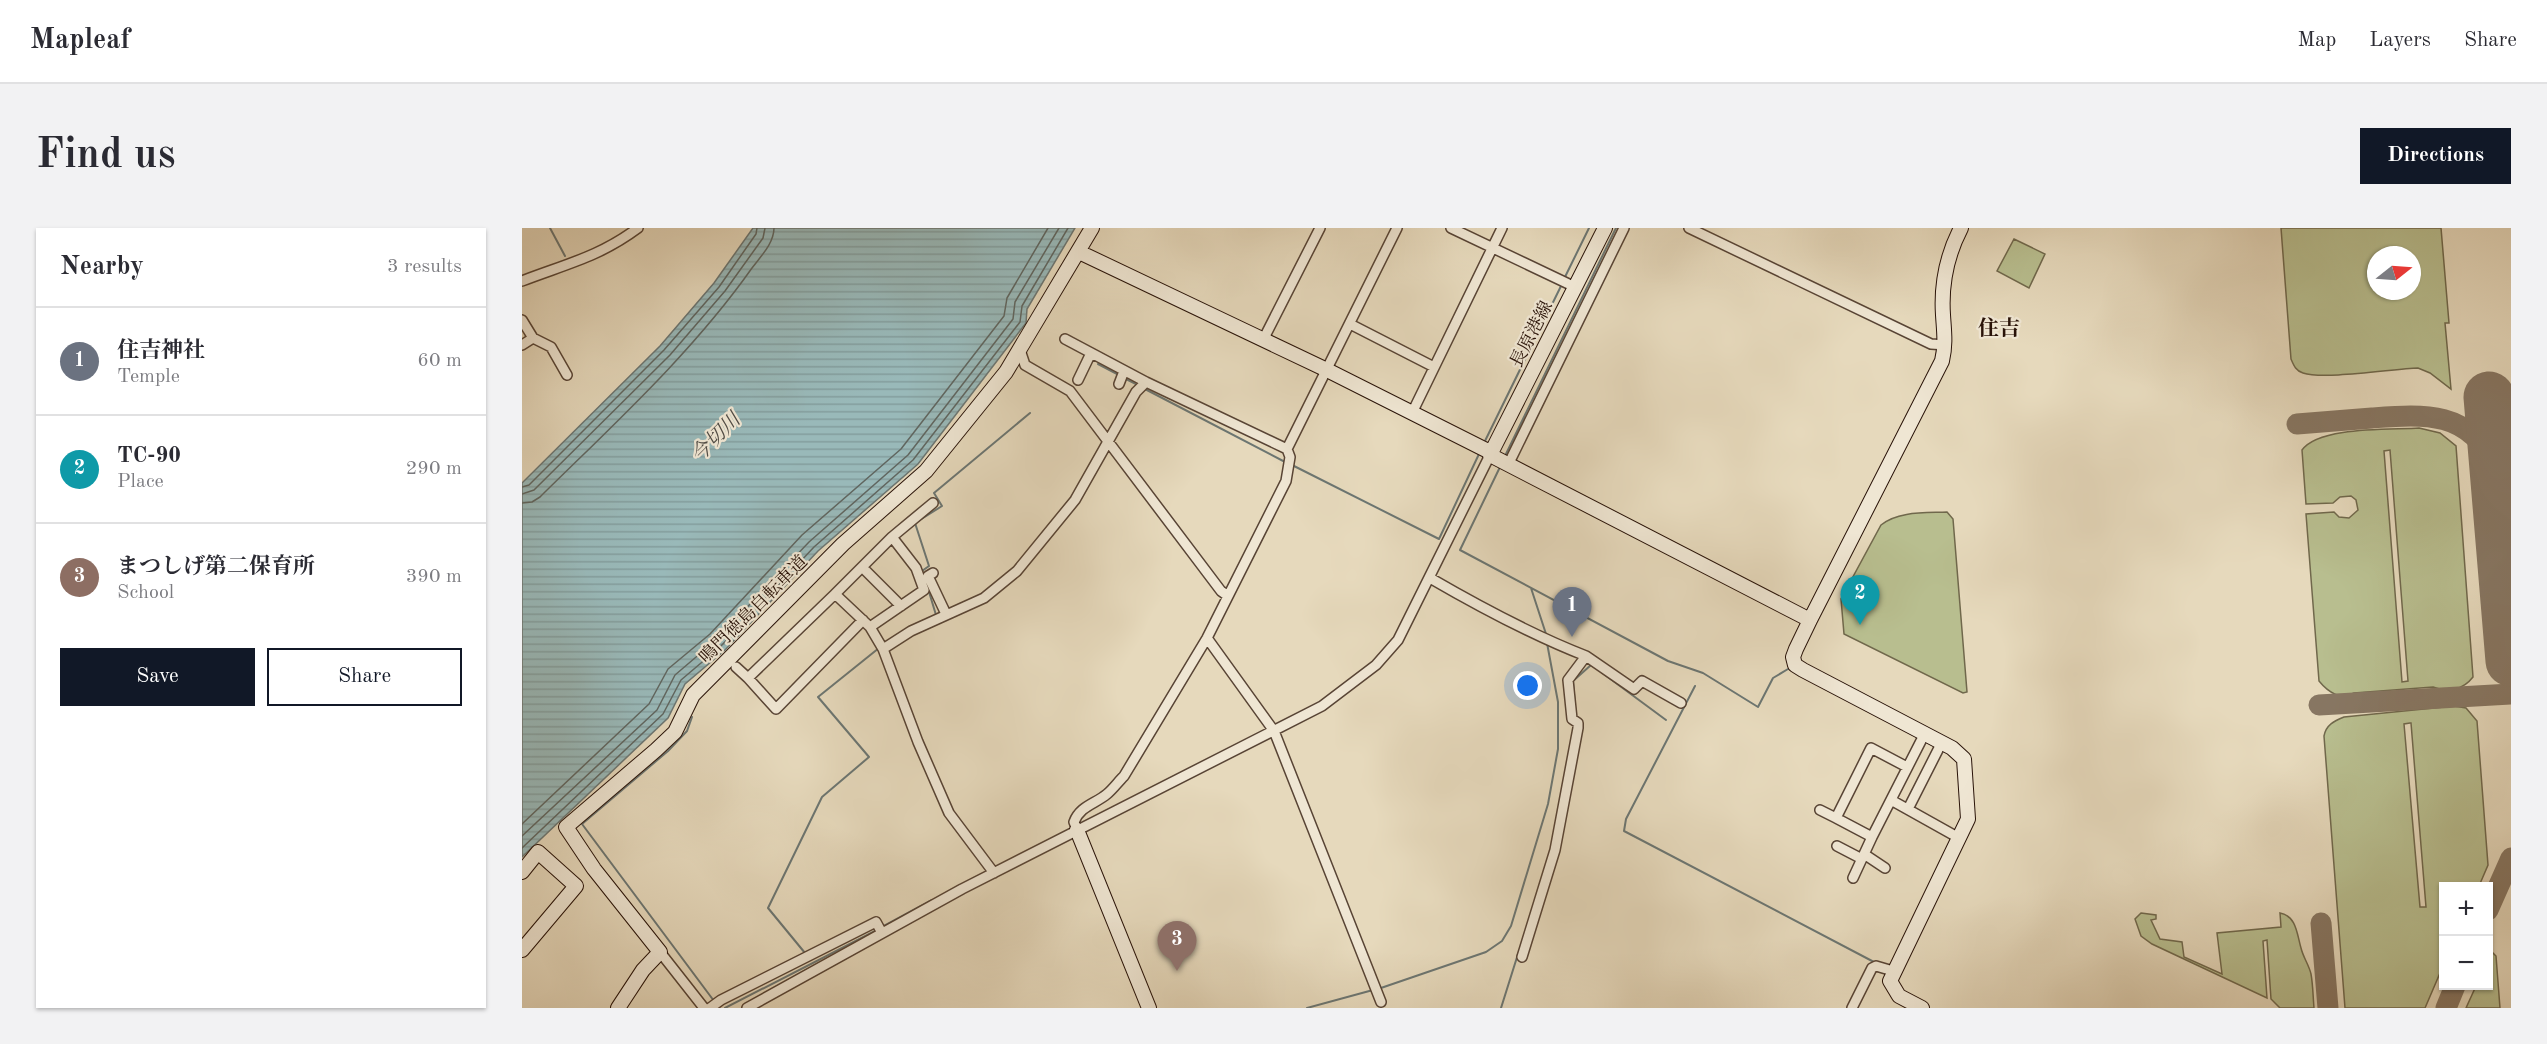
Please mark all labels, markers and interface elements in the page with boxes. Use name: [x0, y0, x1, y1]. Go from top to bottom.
text: Mapleaf: [30, 27, 130, 55]
text: Map: [2297, 30, 2336, 51]
text: Layers: [2369, 30, 2431, 51]
text: Share: [2464, 30, 2517, 51]
button: Directions: [2360, 128, 2511, 184]
text: Find us: [36, 135, 175, 177]
north arrow: [2367, 246, 2421, 300]
text: Nearby: [60, 254, 144, 280]
text: 3 results: [387, 257, 462, 277]
street label: 長原港線: [1506, 297, 1556, 371]
district label: 住吉: [1978, 317, 2020, 340]
text: 住吉神社: [117, 340, 205, 362]
text: 1: [74, 351, 85, 371]
text: 60 m: [417, 351, 462, 371]
text: Temple: [117, 367, 180, 387]
water label: 今切川: [686, 407, 746, 467]
text: TC-90: [117, 445, 181, 467]
text: 2: [74, 459, 85, 479]
text: 290 m: [406, 459, 462, 479]
text: Place: [117, 472, 164, 492]
street label: 鳴門徳島自転車道: [695, 551, 811, 667]
text: まつしげ第二保育所: [117, 556, 315, 578]
text: 3: [74, 567, 85, 587]
text: 390 m: [406, 567, 462, 587]
pin: 2: [1840, 576, 1880, 625]
text: School: [117, 583, 174, 603]
pin: 1: [1552, 588, 1592, 637]
button: Save: [60, 648, 255, 706]
button: Share: [267, 648, 462, 706]
your location: [1513, 671, 1542, 700]
map controls: [2439, 882, 2493, 990]
button: +: [2439, 882, 2493, 936]
pin: 3: [1158, 922, 1196, 971]
button: −: [2439, 936, 2493, 990]

